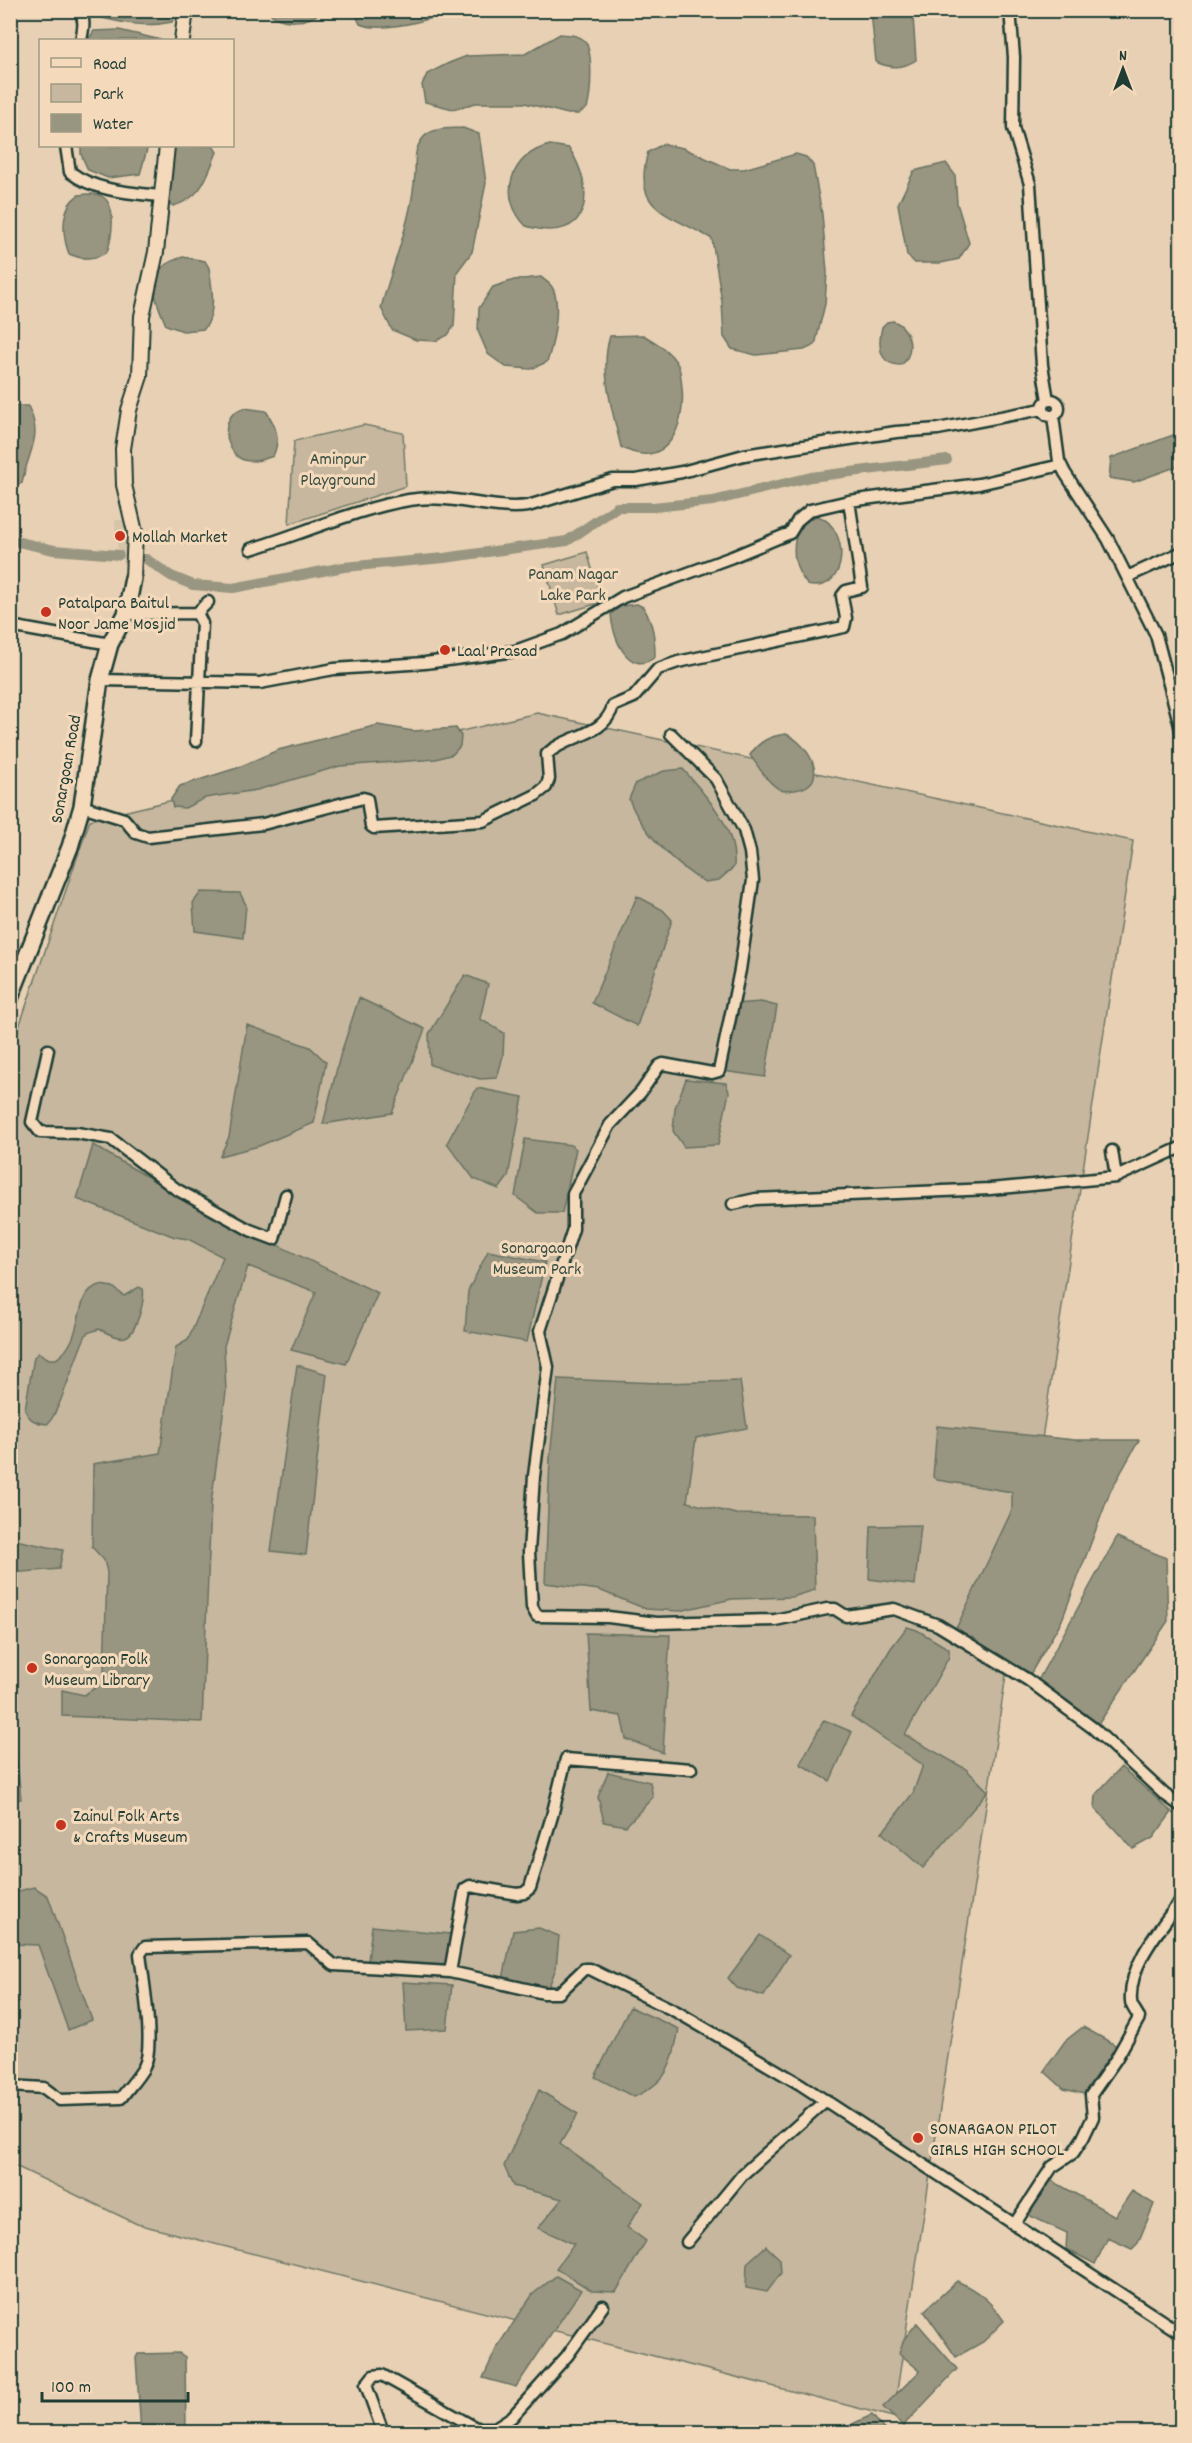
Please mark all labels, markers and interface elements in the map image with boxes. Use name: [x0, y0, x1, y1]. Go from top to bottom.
legend: [39, 39, 234, 147]
north arrow: [1093, 39, 1153, 99]
text: N: [1119, 45, 1127, 68]
text: Road: [93, 53, 127, 78]
text: Park: [93, 83, 124, 108]
text: Water: [93, 113, 133, 138]
park label: Aminpur Playground: [300, 448, 376, 494]
place label: Mollah Market: [132, 526, 228, 551]
marker: Mollah Market: [113, 529, 127, 543]
park label: Panam Nagar Lake Park: [528, 563, 618, 609]
place label: Patalpara Baitul Noor Jame Mosjid: [58, 592, 176, 638]
marker: Patalpara Baitul Noor Jame Mosjid: [39, 605, 53, 619]
place label: Laal Prasad: [457, 640, 537, 665]
marker: Laal Prasad: [438, 643, 452, 657]
street label: Sonargoan Road: [46, 713, 89, 826]
park label: Sonargaon Museum Park: [493, 1237, 581, 1283]
place label: Sonargaon Folk Museum Library: [44, 1648, 150, 1694]
marker: Sonargaon Folk Museum Library: [25, 1661, 39, 1675]
place label: Zainul Folk Arts & Crafts Museum: [73, 1805, 188, 1851]
marker: Zainul Folk Arts & Crafts Museum: [54, 1818, 68, 1832]
place label: SONARGAON PILOT GIRLS HIGH SCHOOL: [930, 2118, 1065, 2164]
marker: SONARGAON PILOT GIRLS HIGH SCHOOL: [911, 2131, 925, 2145]
scale bar: [42, 2365, 188, 2403]
text: 100 m: [51, 2376, 91, 2401]

